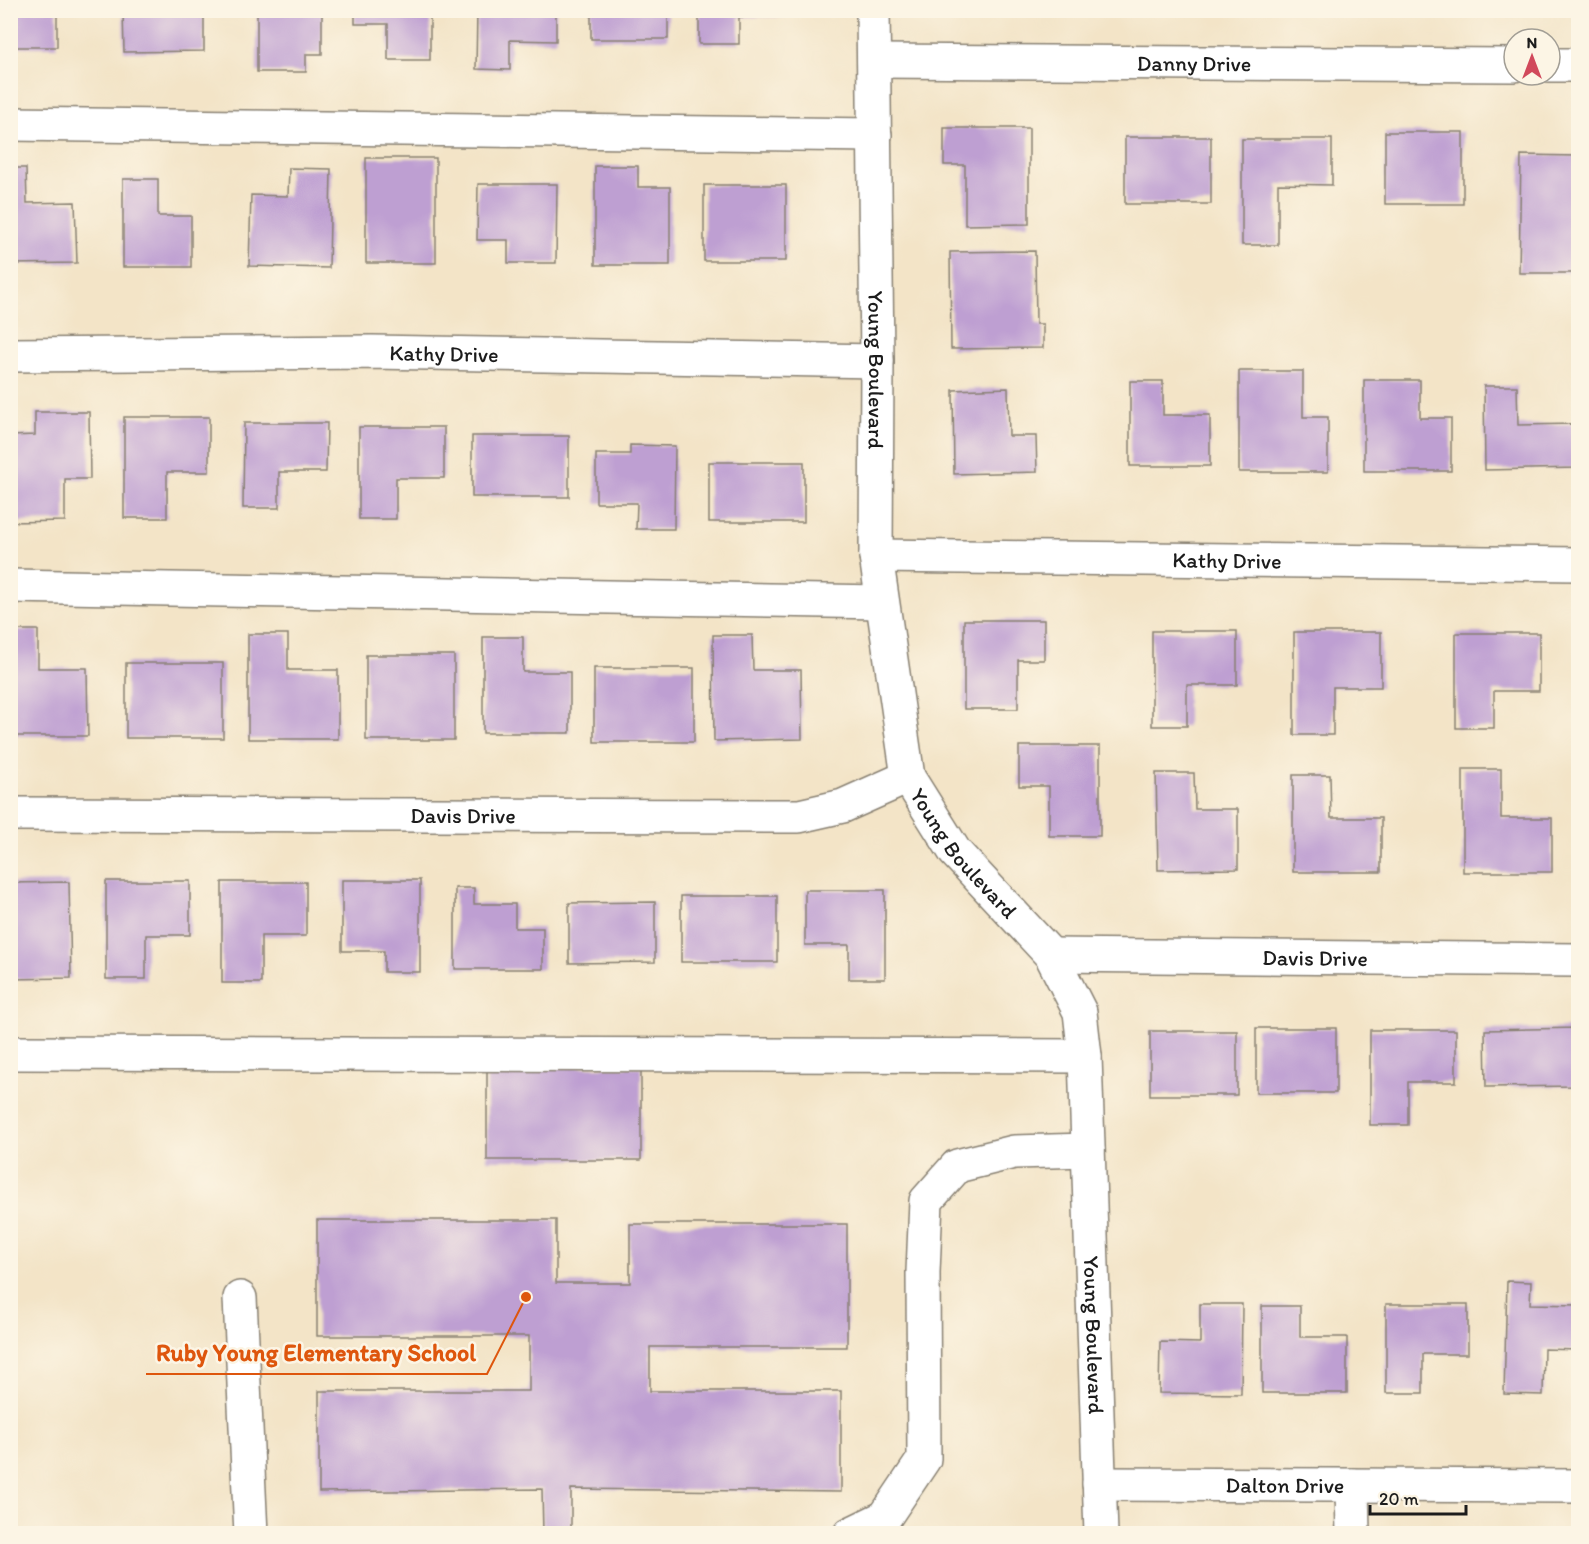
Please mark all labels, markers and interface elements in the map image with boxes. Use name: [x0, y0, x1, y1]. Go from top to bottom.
north arrow: [1502, 27, 1562, 87]
text: N: [1527, 33, 1537, 52]
street label: Danny Drive: [1137, 50, 1251, 77]
street label: Young Boulevard: [862, 290, 890, 449]
street label: Kathy Drive: [389, 339, 499, 368]
street label: Kathy Drive: [1172, 546, 1282, 575]
street label: Young Boulevard: [904, 783, 1023, 924]
street label: Davis Drive: [410, 802, 516, 829]
street label: Davis Drive: [1262, 944, 1368, 972]
street label: Young Boulevard: [1078, 1255, 1110, 1415]
callout: Ruby Young Elementary School: [146, 1332, 487, 1374]
text: Ruby Young Elementary School: [156, 1338, 476, 1368]
street label: Dalton Drive: [1226, 1472, 1344, 1499]
scale bar: [1370, 1478, 1466, 1516]
text: 20 m: [1379, 1488, 1419, 1510]

